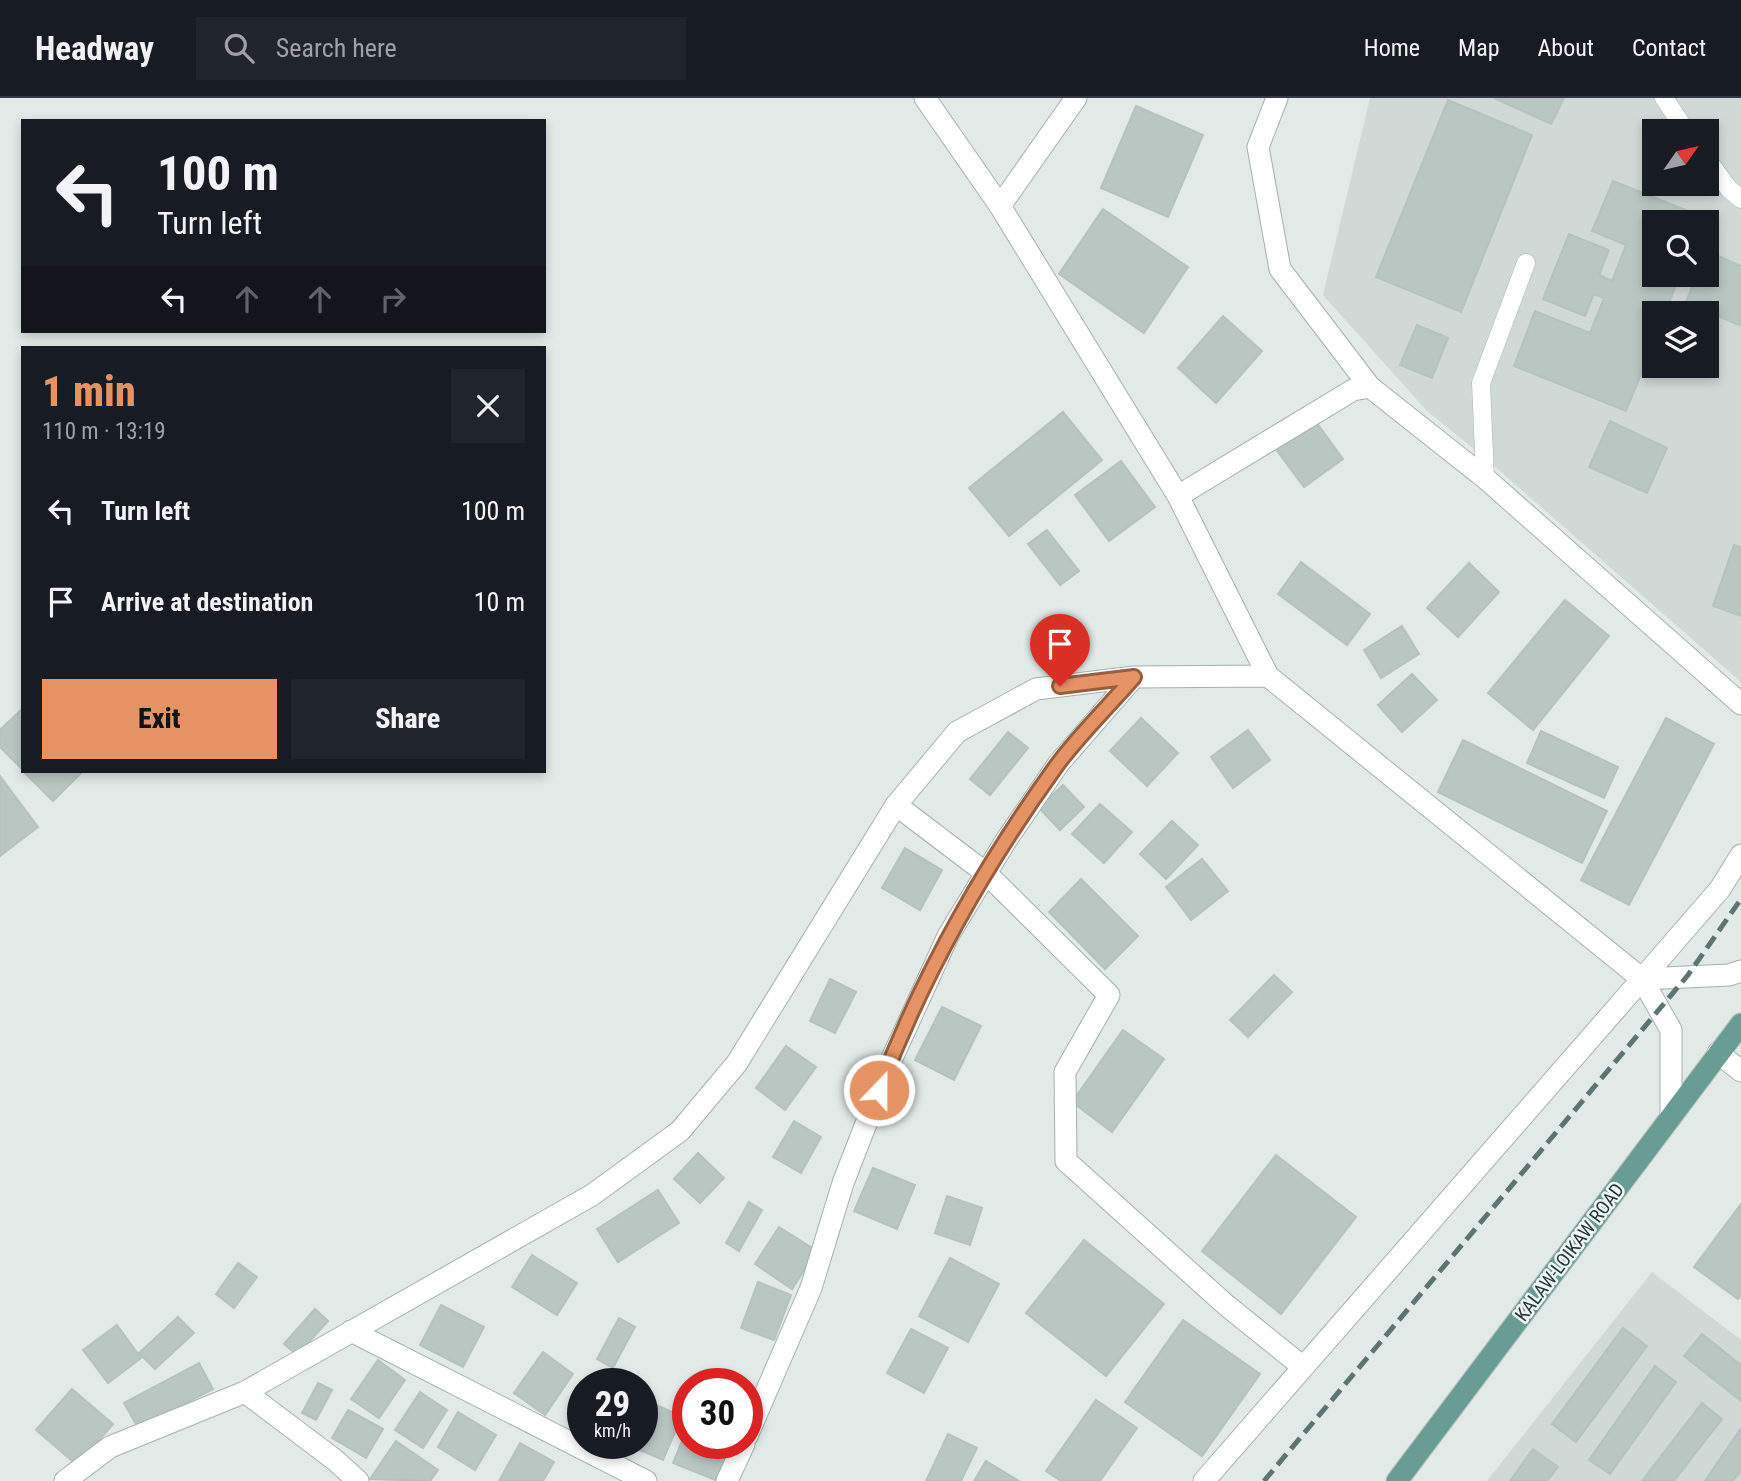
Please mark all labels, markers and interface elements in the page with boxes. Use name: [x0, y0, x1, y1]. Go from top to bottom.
search box: [196, 17, 686, 80]
text: Headway: [35, 29, 154, 68]
icon: search: [220, 29, 258, 67]
text: Search here: [276, 33, 397, 63]
text: Home: [1364, 34, 1420, 62]
text: Map: [1458, 34, 1500, 62]
text: About: [1538, 34, 1594, 62]
text: Contact: [1632, 34, 1706, 62]
north arrow: [1642, 119, 1718, 196]
map controls: [1642, 119, 1719, 378]
text: 100 m: [157, 145, 279, 202]
icon: left: [42, 147, 133, 238]
text: Turn left: [157, 204, 262, 242]
button: search: [1642, 210, 1719, 287]
icon: left: [155, 280, 193, 318]
icon: ahead: [228, 280, 266, 318]
icon: ahead: [301, 280, 339, 318]
icon: right: [374, 280, 412, 318]
button: layers: [1642, 301, 1719, 378]
text: 1 min: [42, 367, 136, 416]
button: close: [451, 369, 525, 443]
text: 110 m · 13:19: [42, 418, 166, 445]
icon: left: [42, 492, 80, 530]
text: Turn left: [101, 496, 190, 526]
text: 100 m: [461, 496, 525, 526]
icon: arrive: [42, 583, 80, 621]
text: Arrive at destination: [101, 587, 313, 617]
text: 10 m: [474, 587, 525, 617]
pin: [1030, 614, 1090, 686]
icon: arrive: [1041, 625, 1079, 663]
button: Exit: [42, 679, 277, 759]
button: Share: [291, 679, 525, 759]
position arrow: [842, 1053, 916, 1127]
street label: KALAW-LOIKAW ROAD: [1510, 1179, 1629, 1326]
speed limit sign: 30: [672, 1368, 763, 1459]
text: 29: [595, 1384, 630, 1425]
text: km/h: [594, 1420, 631, 1441]

